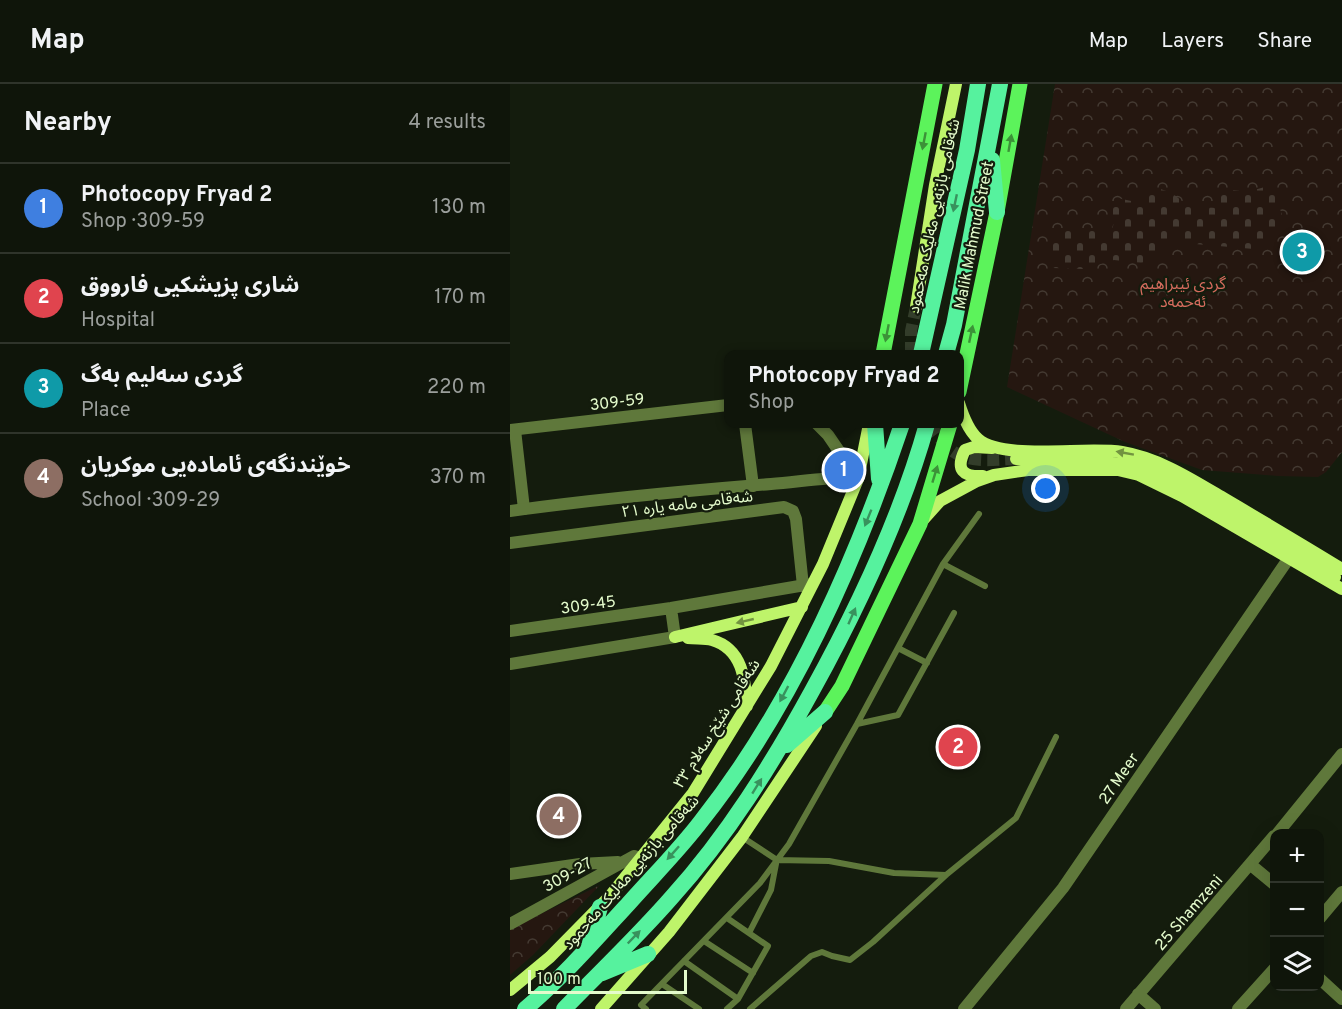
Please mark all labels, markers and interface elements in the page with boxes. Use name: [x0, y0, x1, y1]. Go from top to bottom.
text: Map: [30, 23, 85, 59]
text: Map: [1089, 28, 1128, 55]
text: Layers: [1161, 28, 1224, 55]
text: Share: [1257, 28, 1312, 55]
text: Nearby: [24, 107, 112, 140]
text: 4 results: [409, 110, 486, 136]
street label: شەقامی بازنەیی مەلیک مەحمود: [905, 117, 965, 316]
one-way arrow: [919, 132, 928, 151]
one-way arrow: [1006, 134, 1015, 153]
street label: Malik Mahmud Street: [951, 160, 999, 311]
text: Photocopy Fryad 2: [81, 182, 272, 209]
one-way arrow: [950, 194, 959, 213]
text: 1: [40, 195, 48, 221]
text: 130 m: [432, 195, 486, 221]
text: Shop · 309-59: [81, 209, 205, 235]
pin: 3: [1282, 230, 1322, 274]
text: شاری پزیشکیی فارووق: [81, 273, 300, 300]
park label: گردی ئیبراھیم ئەحمەد: [1140, 275, 1226, 313]
text: 2: [37, 285, 50, 311]
text: 170 m: [434, 285, 486, 311]
text: Hospital: [81, 308, 155, 334]
one-way arrow: [882, 323, 891, 342]
one-way arrow: [967, 325, 977, 344]
popup: [724, 350, 964, 428]
text: گردی سەلیم بەگ: [81, 363, 243, 390]
text: Photocopy Fryad 2: [748, 363, 940, 390]
text: 3: [38, 375, 50, 401]
text: 220 m: [427, 375, 486, 401]
street label: 309-59: [589, 390, 646, 416]
text: Shop: [748, 390, 794, 416]
text: Place: [81, 398, 131, 424]
pin: 1: [824, 448, 864, 492]
one-way arrow: [1115, 448, 1134, 457]
text: خوێندنگەی ئامادەیی موکریان: [81, 453, 350, 480]
one-way arrow: [931, 464, 940, 482]
text: 4: [37, 465, 50, 491]
text: 370 m: [430, 465, 486, 491]
your location: [1031, 474, 1060, 503]
street label: شەقامی مامە یارە ٢١: [620, 487, 754, 523]
text: School · 309-29: [81, 488, 220, 514]
one-way arrow: [863, 509, 872, 527]
street label: 309-45: [559, 592, 617, 620]
one-way arrow: [848, 607, 857, 624]
one-way arrow: [736, 617, 755, 626]
street label: شەقامی شێخ سەلام ٣٣: [670, 656, 766, 793]
one-way arrow: [779, 686, 789, 703]
pin: 2: [938, 724, 978, 770]
street label: 27 Meer: [1095, 750, 1144, 809]
one-way arrow: [751, 777, 762, 794]
street label: شەقامی بازنەیی مەلیک مەحمود: [559, 792, 704, 955]
pin: 4: [539, 794, 578, 838]
map controls: [1270, 829, 1324, 991]
button: +: [1270, 829, 1324, 883]
one-way arrow: [666, 846, 680, 861]
street label: 309-27: [540, 854, 596, 898]
street label: 25 Shamzeni: [1151, 871, 1228, 955]
button: −: [1270, 883, 1324, 937]
one-way arrow: [627, 929, 641, 944]
button: layers: [1270, 937, 1324, 991]
scale bar: [528, 967, 687, 994]
text: 100 m: [537, 970, 581, 990]

